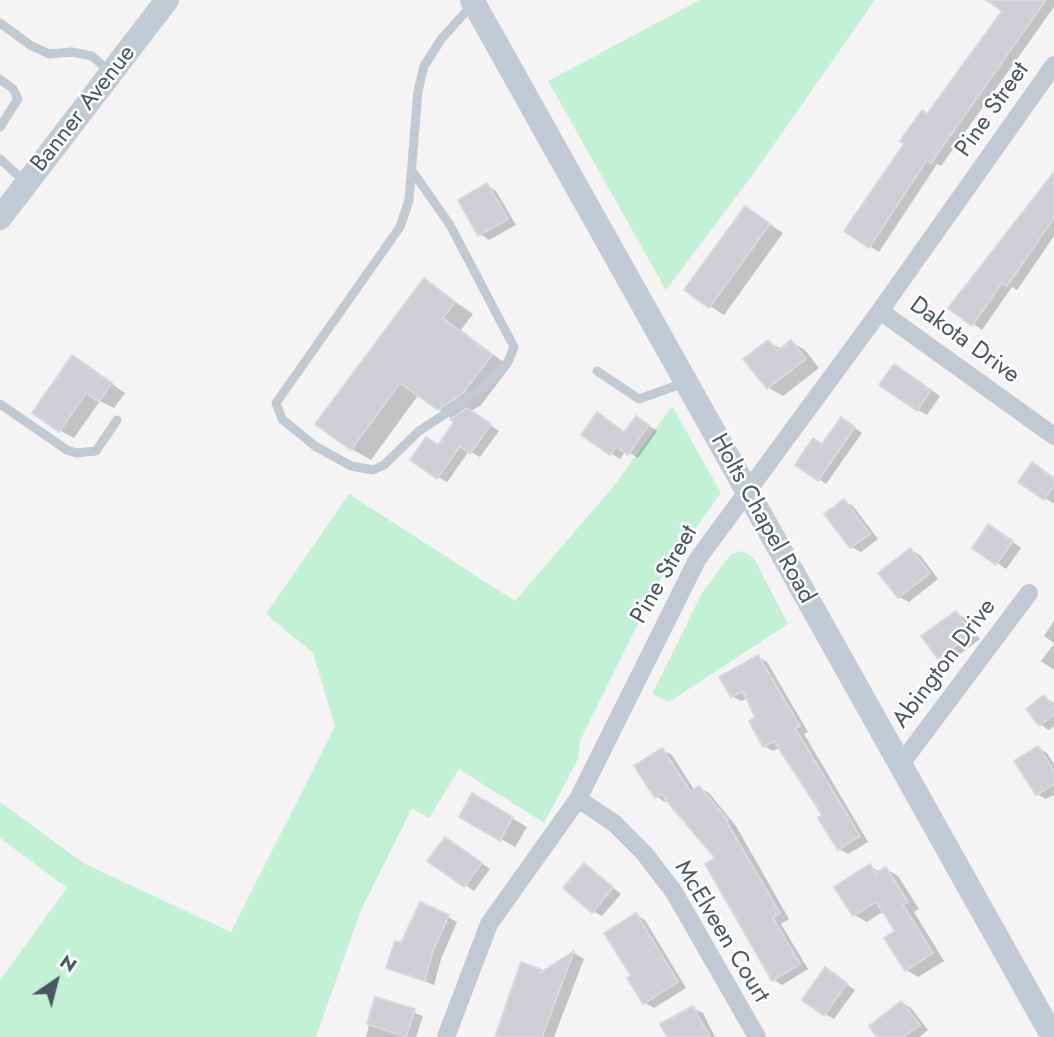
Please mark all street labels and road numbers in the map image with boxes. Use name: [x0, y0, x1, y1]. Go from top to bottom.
street label: Banner Avenue: [26, 40, 142, 178]
street label: Pine Street: [950, 57, 1036, 163]
street label: Dakota Drive: [903, 291, 1025, 391]
street label: Holts Chapel Road: [703, 429, 821, 609]
street label: Pine Street: [625, 521, 705, 629]
street label: Abington Drive: [887, 594, 1003, 734]
street label: McElveen Court: [667, 856, 775, 1008]

